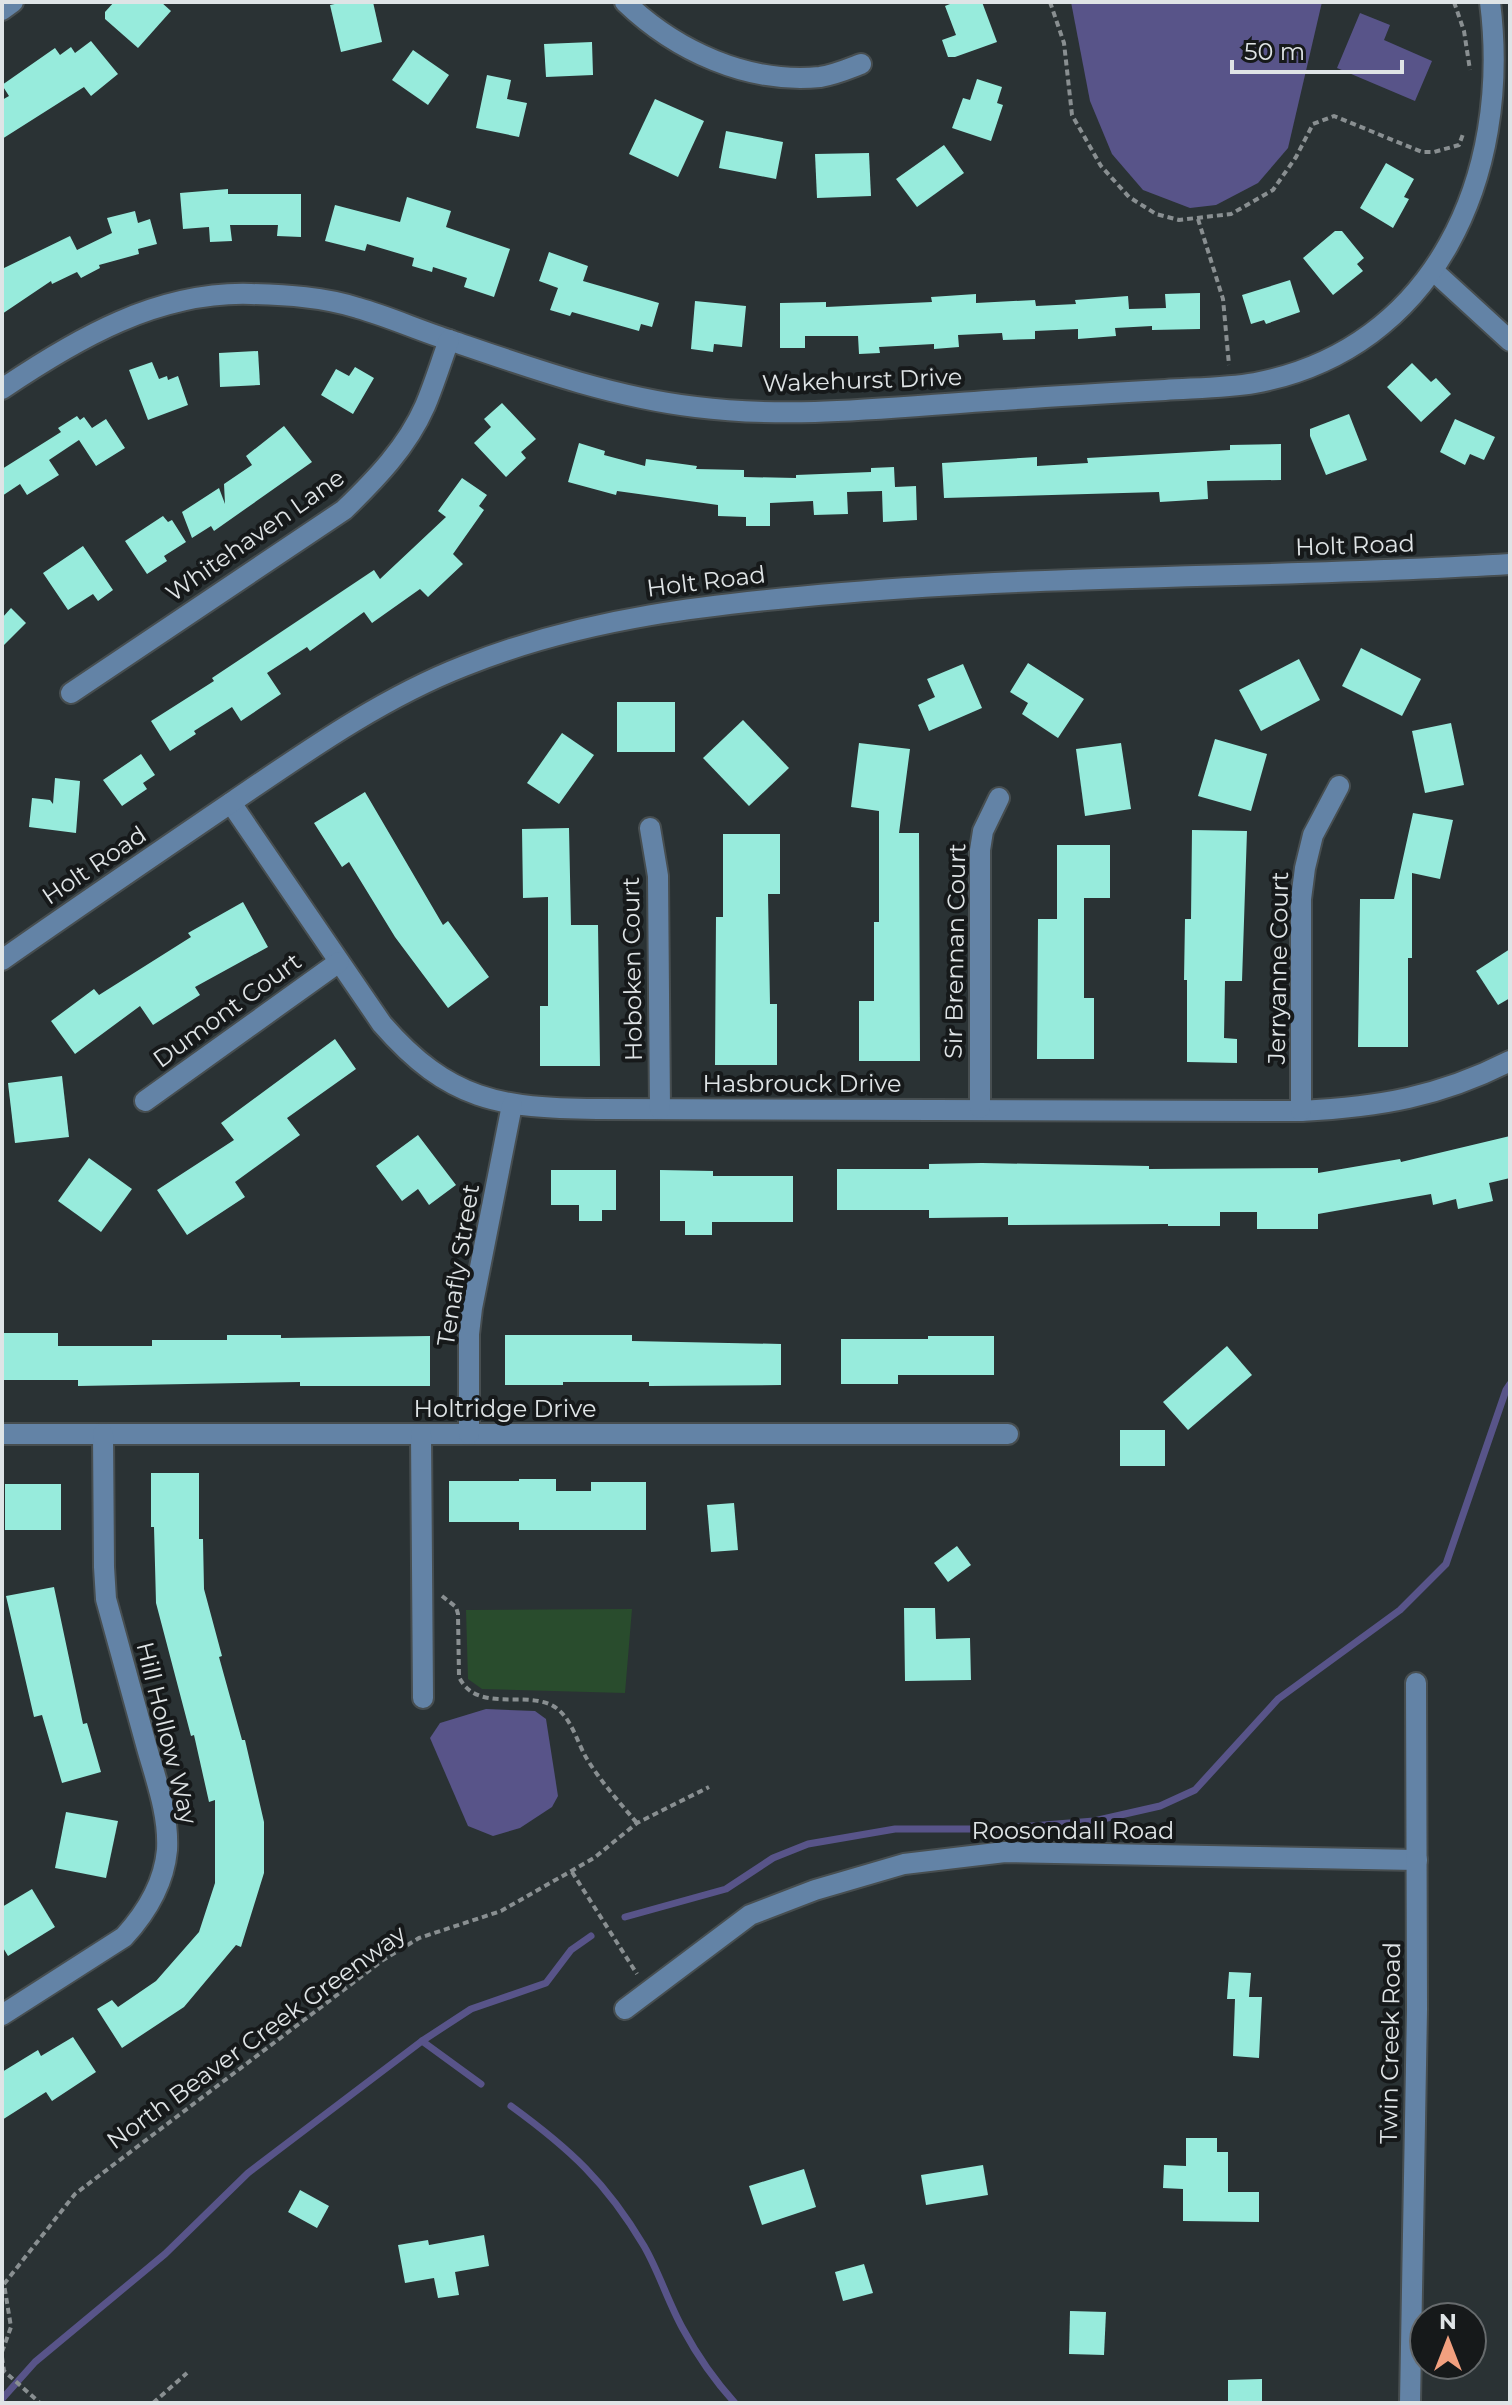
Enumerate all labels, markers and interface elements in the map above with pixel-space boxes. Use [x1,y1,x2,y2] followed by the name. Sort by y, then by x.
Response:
[1232,24,1402,74] scale bar
[1244,37,1305,66] text: 50 m
[761,362,963,398] street label: Wakehurst Drive
[160,463,350,607] street label: Whitehaven Lane
[1295,528,1415,562] street label: Holt Road
[645,559,767,603] street label: Holt Road
[36,820,152,910] street label: Holt Road
[939,843,971,1059] street label: Sir Brennan Court
[1262,871,1294,1066] street label: Jerryanne Court
[616,876,648,1061] street label: Hoboken Court
[147,946,307,1073] street label: Dumont Court
[703,1069,901,1098] street label: Hasbrouck Drive
[431,1182,485,1348] street label: Tenafly Street
[414,1394,596,1423] street label: Holtridge Drive
[130,1639,204,1827] street label: Hill Hollow Way
[972,1816,1174,1845] street label: Roosondall Road
[101,1919,411,2155] street label: North Beaver Creek Greenway
[1374,1942,1406,2144] street label: Twin Creek Road
[1408,2301,1488,2381] north arrow
[1439,2308,1457,2335] text: N

